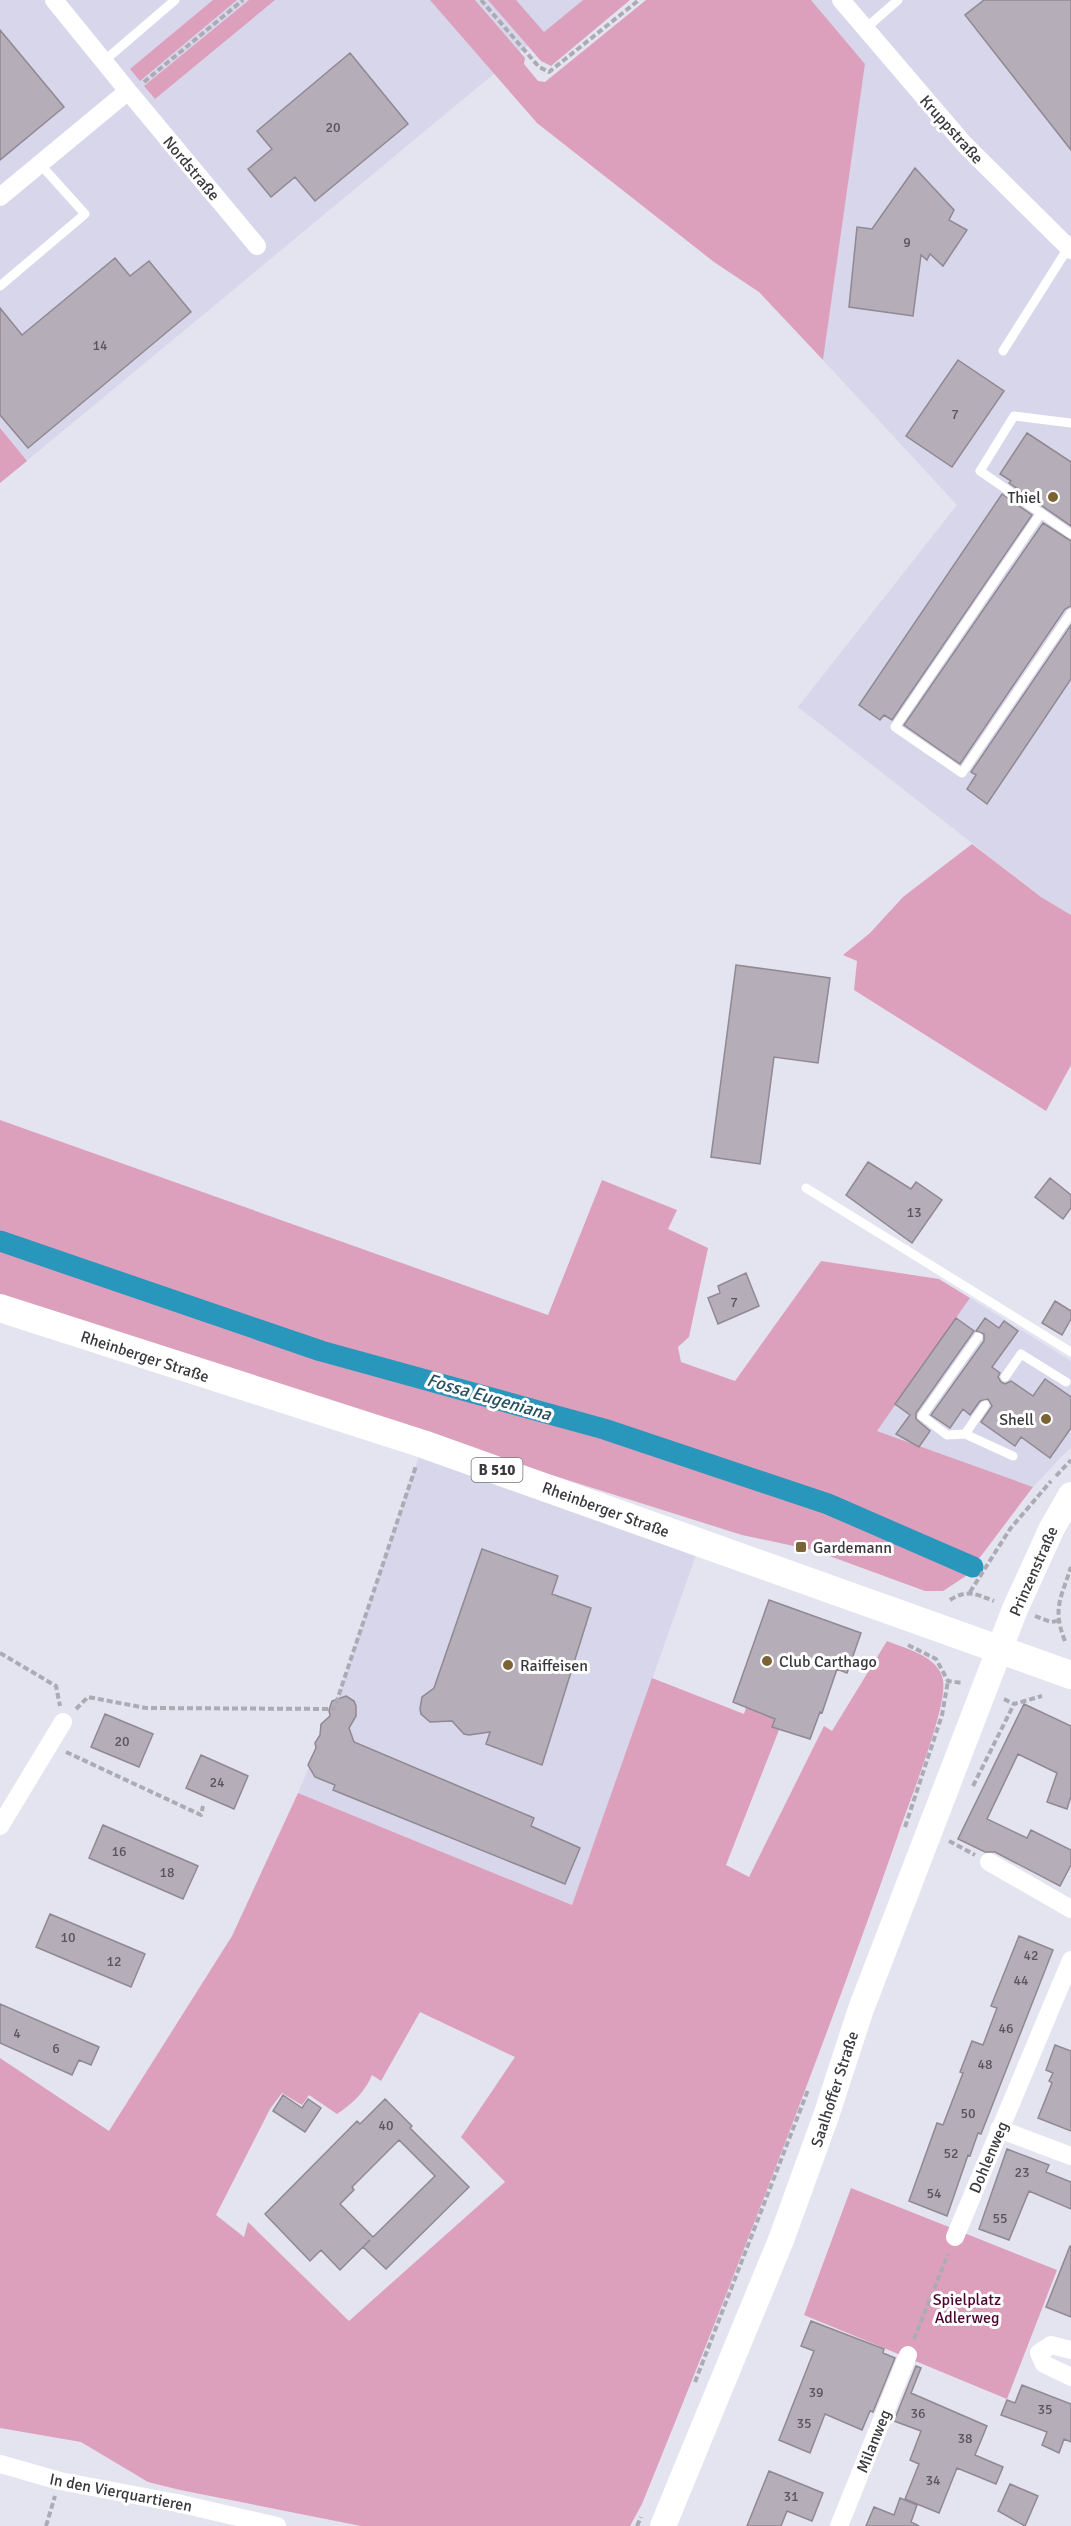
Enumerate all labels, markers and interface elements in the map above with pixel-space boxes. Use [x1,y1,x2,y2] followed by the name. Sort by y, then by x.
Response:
[915,91,987,168] street label: Kruppstraße
[325,119,341,136] house number: 20
[159,132,224,205] street label: Nordstraße
[903,234,911,251] house number: 9
[92,337,108,354] house number: 14
[951,406,959,423] house number: 7
[1007,488,1041,508] place label: Thiel
[1046,490,1060,504] marker: Thiel
[906,1204,922,1221] house number: 13
[730,1294,738,1311] house number: 7
[78,1327,211,1387] street label: Rheinberger Straße
[424,1369,554,1425] water label: Fossa Eugeniana
[999,1410,1034,1430] place label: Shell
[1039,1412,1053,1426] marker: Shell
[472,1458,522,1482] road number: B 510
[539,1478,672,1542] street label: Rheinberger Straße
[1005,1523,1063,1619] street label: Prinzenstraße
[813,1538,892,1558] place label: Gardemann
[794,1540,808,1554] marker: Gardemann
[779,1652,877,1672] place label: Club Carthago
[760,1654,774,1668] marker: Club Carthago
[520,1656,588,1676] place label: Raiffeisen
[501,1658,515,1672] marker: Raiffeisen
[114,1733,130,1750] house number: 20
[209,1774,225,1791] house number: 24
[111,1843,127,1860] house number: 16
[159,1864,175,1881] house number: 18
[60,1929,76,1946] house number: 10
[1023,1947,1039,1964] house number: 42
[106,1953,122,1970] house number: 12
[1013,1972,1029,1989] house number: 44
[998,2020,1014,2037] house number: 46
[13,2025,21,2042] house number: 4
[807,2029,863,2150] street label: Saalhoffer Straße
[52,2040,60,2057] house number: 6
[977,2056,993,2073] house number: 48
[960,2105,976,2122] house number: 50
[378,2117,394,2134] house number: 40
[965,2118,1013,2196] street label: Dohlenweg
[943,2145,959,2162] house number: 52
[1014,2164,1030,2181] house number: 23
[926,2185,942,2202] house number: 54
[992,2210,1008,2227] house number: 55
[933,2290,1001,2328] park label: Spielplatz Adlerweg
[808,2384,824,2401] house number: 39
[1037,2401,1053,2418] house number: 35
[910,2405,926,2422] house number: 36
[852,2407,896,2476] street label: Milanweg
[796,2415,812,2432] house number: 35
[957,2430,973,2447] house number: 38
[48,2469,194,2517] street label: In den Vierquartieren
[925,2472,941,2489] house number: 34
[783,2488,799,2505] house number: 31

